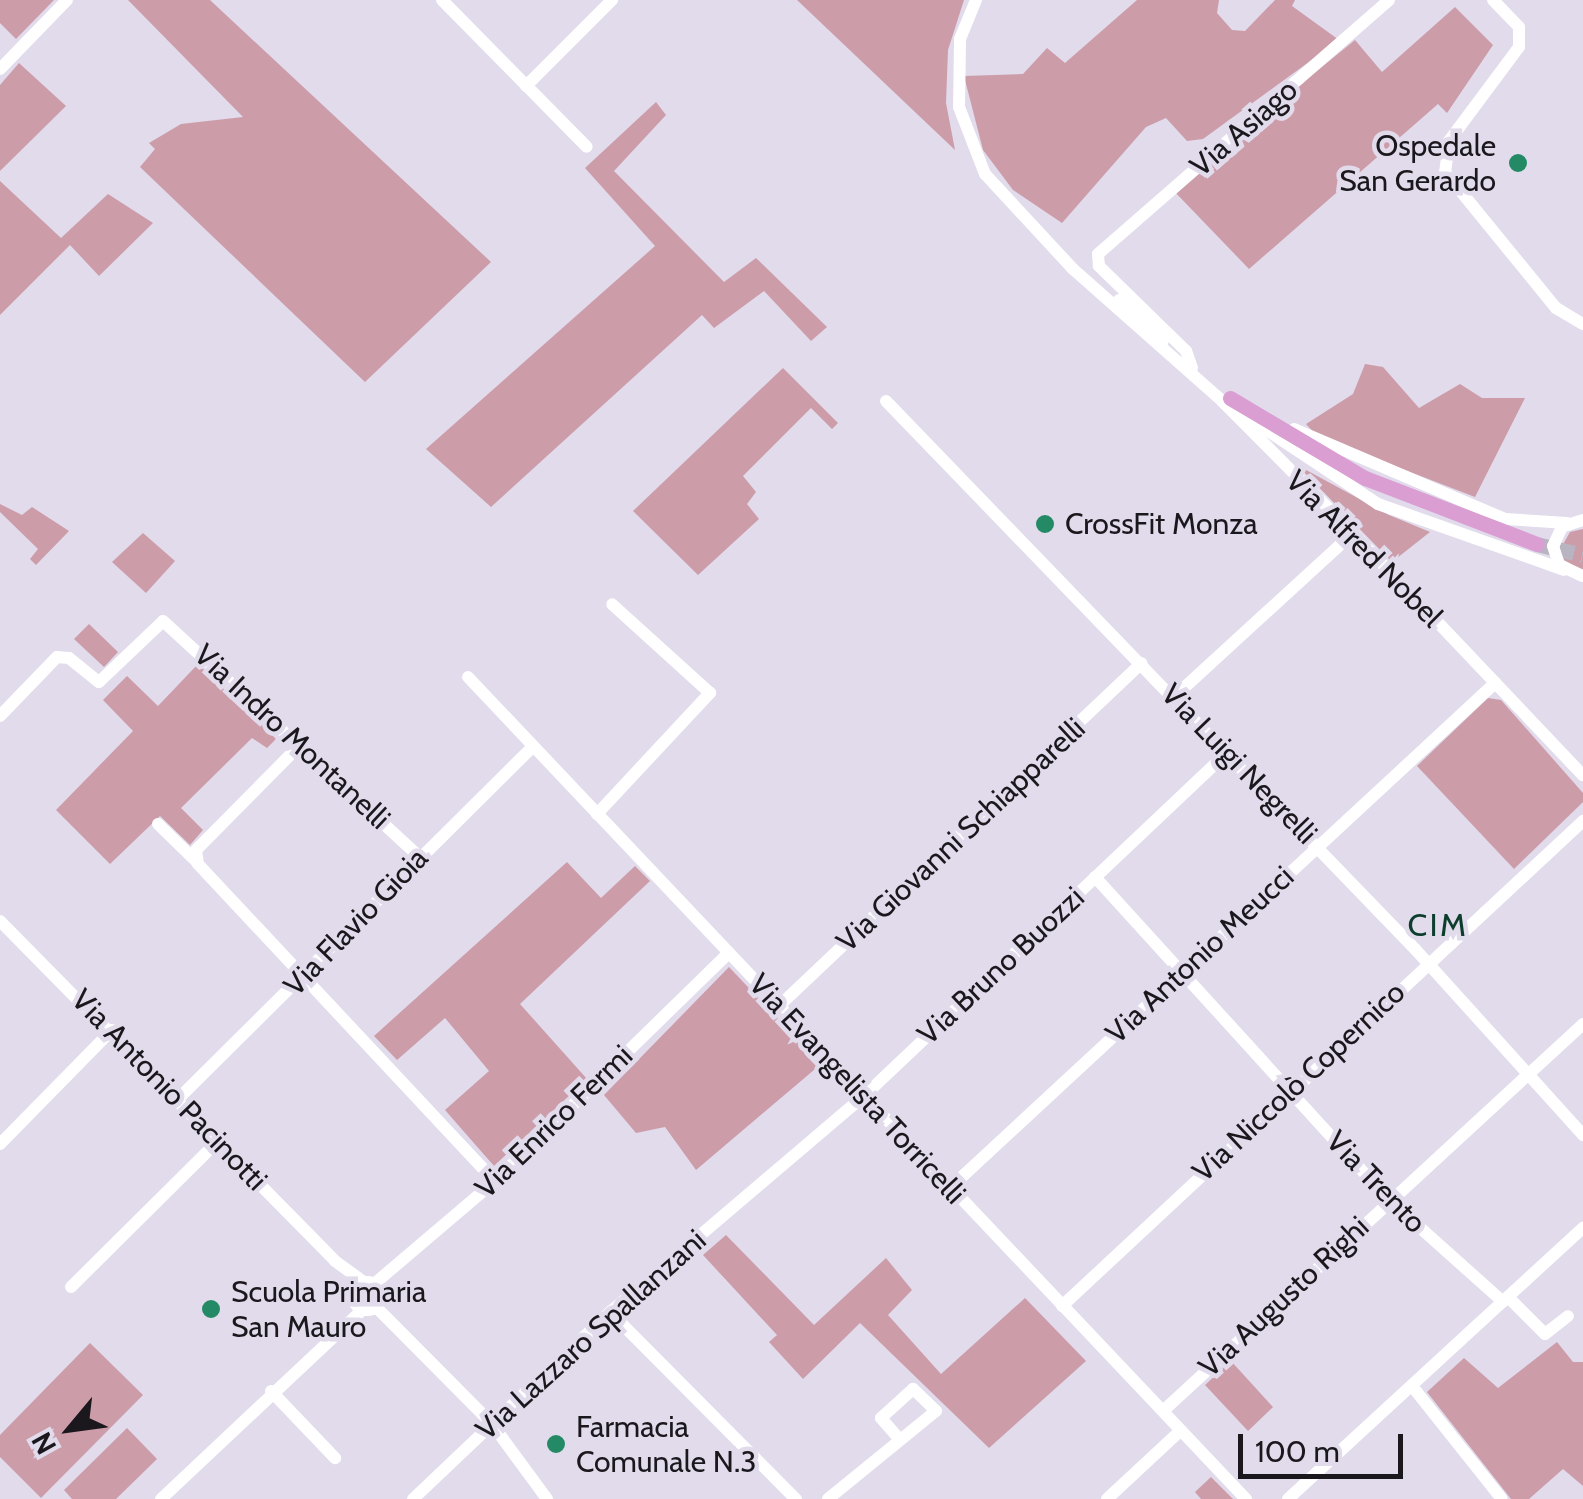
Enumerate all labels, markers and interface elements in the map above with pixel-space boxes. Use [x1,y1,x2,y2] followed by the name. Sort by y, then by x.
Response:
[1183,72,1305,184] street label: Via Asiago
[1339,128,1496,198] place label: Ospedale San Gerardo
[1505,150,1531,176] marker: Ospedale San Gerardo
[1278,463,1450,635] street label: Via Alfred Nobel
[1065,506,1258,542] place label: CrossFit Monza
[1034,513,1056,535] marker: CrossFit Monza
[187,637,397,837] street label: Via Indro Montanelli
[1154,676,1324,852] street label: Via Luigi Negrelli
[829,711,1093,959] street label: Via Giovanni Schiapparelli
[276,841,436,1003] street label: Via Flavio Gioia
[1099,859,1301,1051] street label: Via Antonio Meucci
[910,880,1092,1052] street label: Via Bruno Buozzi
[1407,906,1469,944] district label: CIM
[741,967,973,1211] street label: Via Evangelista Torricelli
[1185,974,1413,1190] street label: Via Niccolò Copernico
[64,982,274,1198] street label: Via Antonio Pacinotti
[468,1038,640,1206] street label: Via Enrico Fermi
[1319,1123,1433,1241] street label: Via Trento
[1192,1209,1376,1385] street label: Via Augusto Righi
[469,1222,713,1448] street label: Via Lazzaro Spallanzani
[231,1274,426,1344] place label: Scuola Primaria San Mauro
[200,1298,222,1320] marker: Scuola Primaria San Mauro
[20,1379,120,1479] north arrow
[576,1409,756,1480] place label: Farmacia Comunale N.3
[1243,1414,1408,1476] scale bar
[24,1427,63,1460] text: N
[545,1433,567,1455] marker: Farmacia Comunale N.3
[1255,1433,1340,1470] text: 100 m

